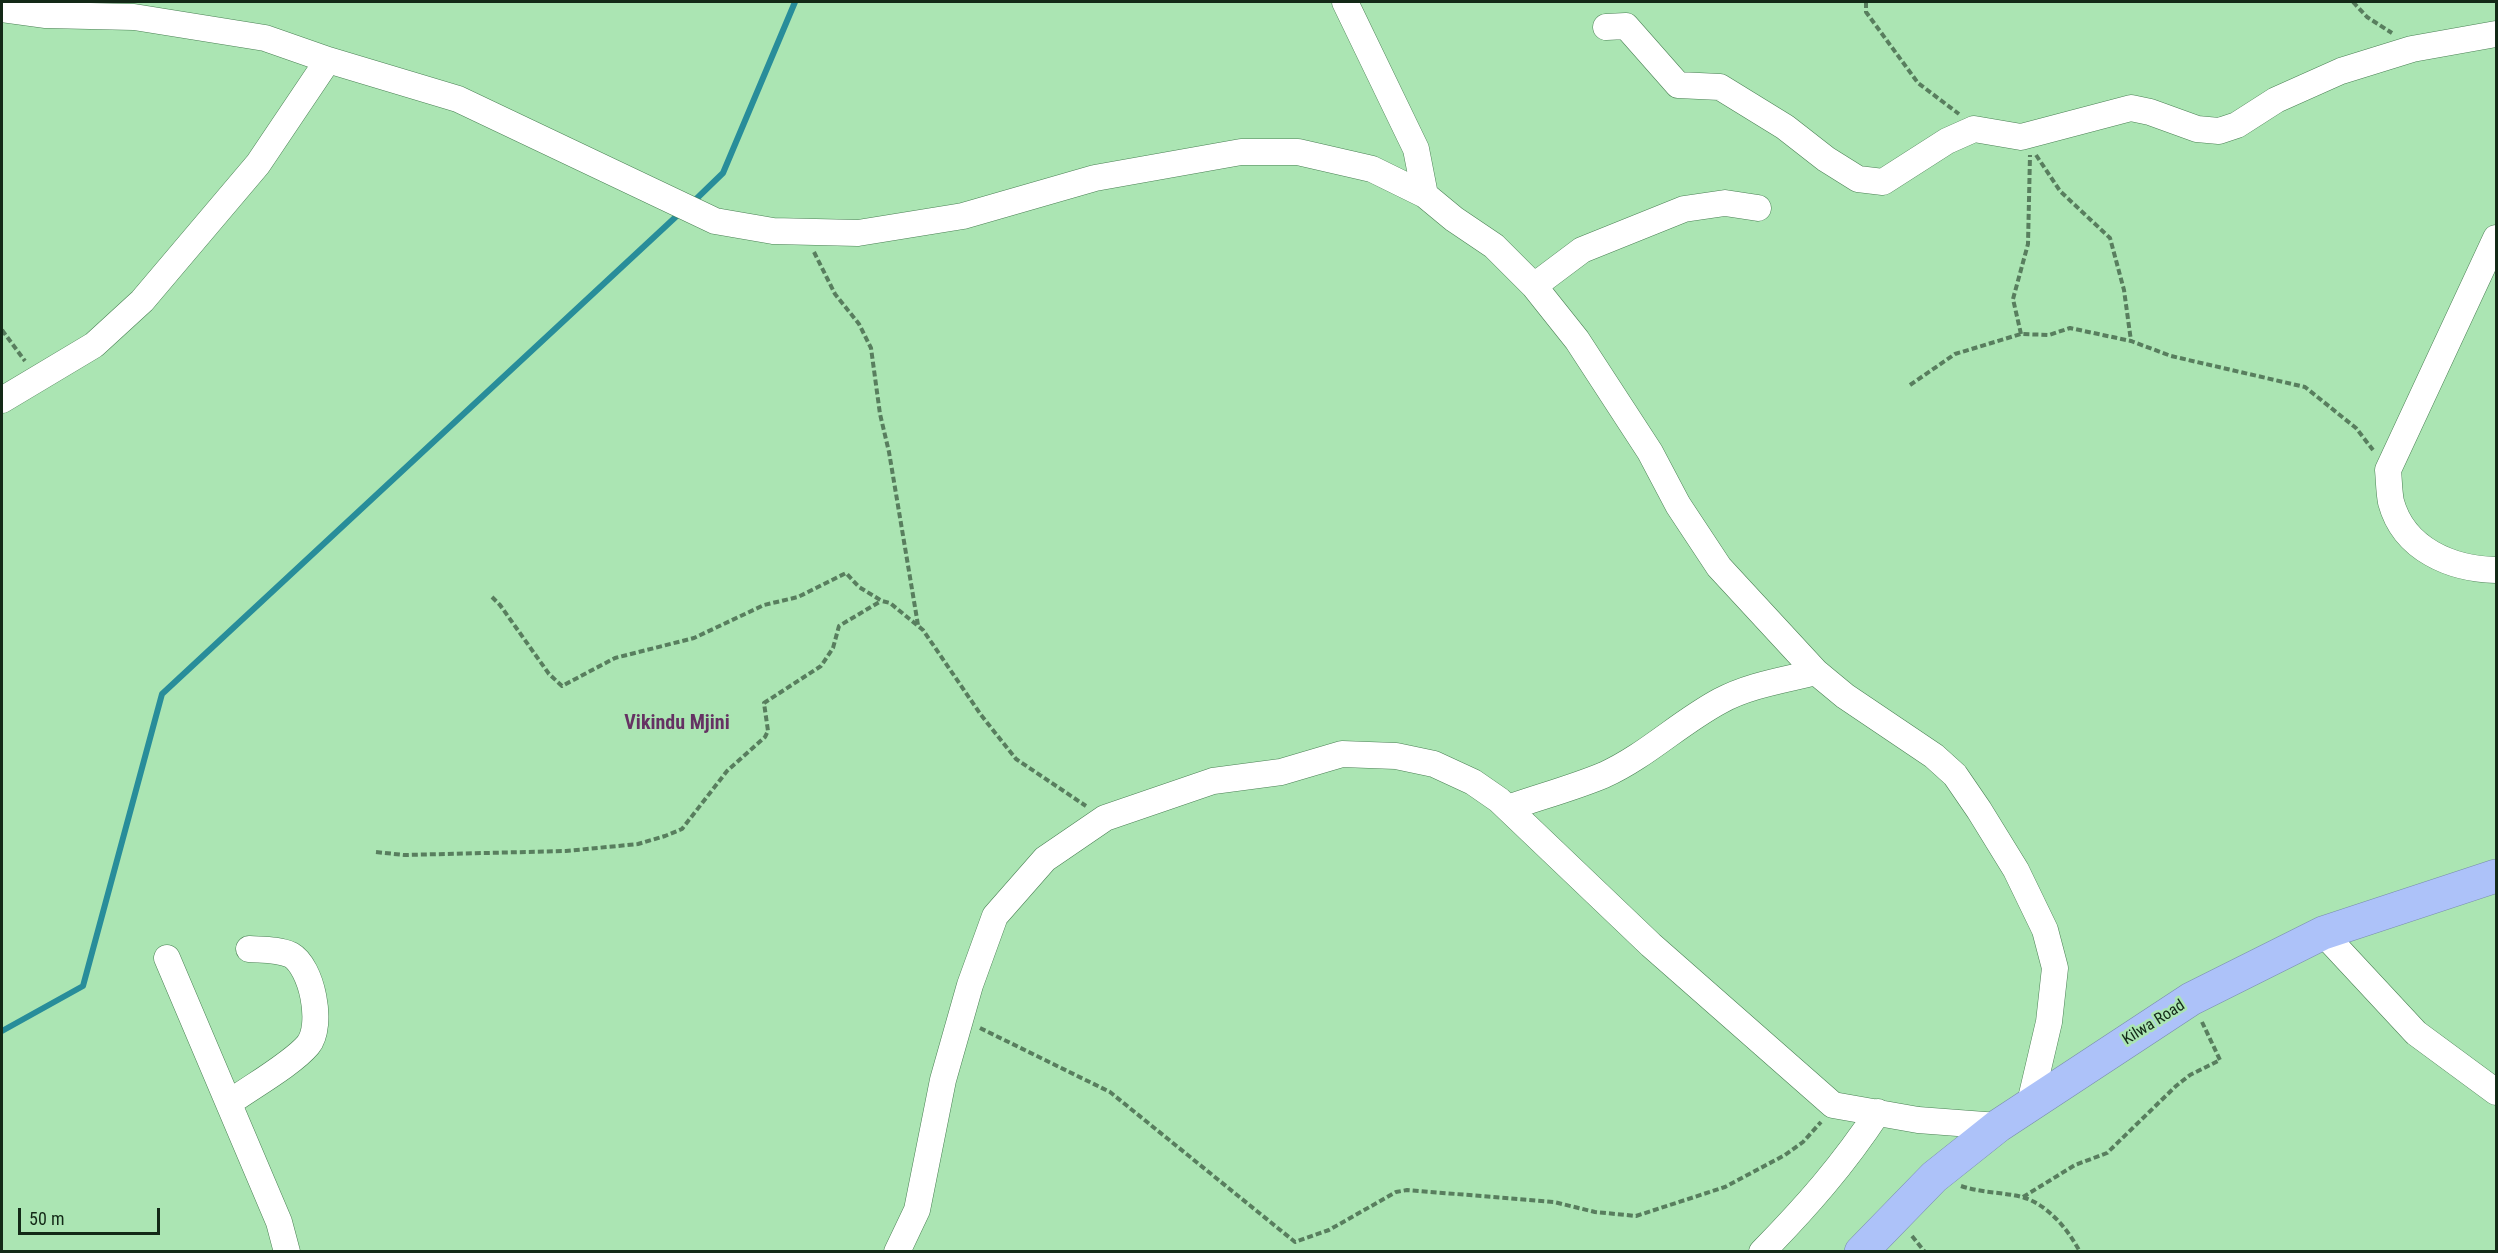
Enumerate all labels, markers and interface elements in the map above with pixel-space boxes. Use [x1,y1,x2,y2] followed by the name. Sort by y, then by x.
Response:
[624,712,730,736] district label: Vikindu Mjini
[2119,996,2189,1050] street label: Kilwa Road
[21,1196,164,1234] scale bar
[29,1208,64,1229] text: 50 m

